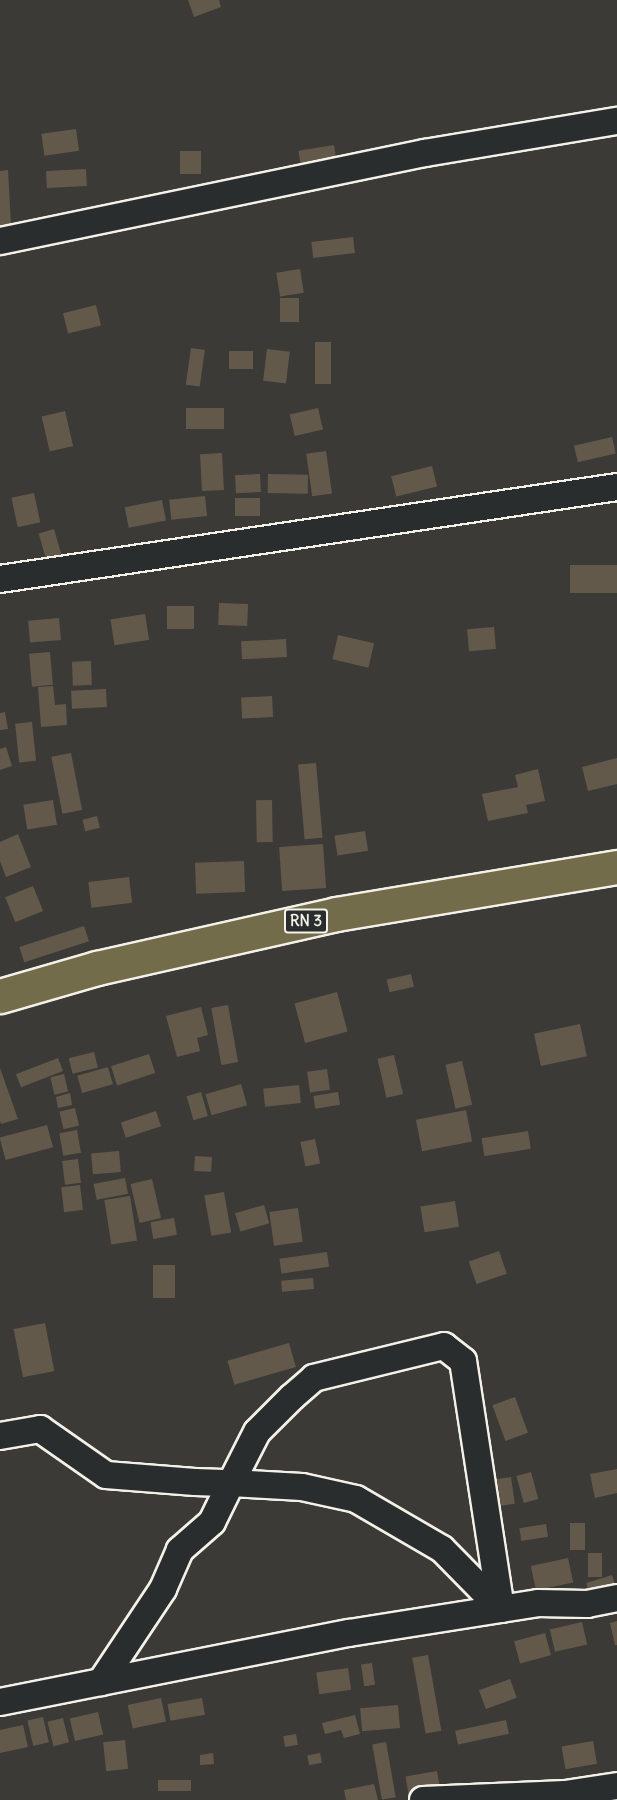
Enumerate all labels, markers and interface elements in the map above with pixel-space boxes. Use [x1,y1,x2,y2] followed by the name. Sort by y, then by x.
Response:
[284,909,328,933] road number: RN 3

